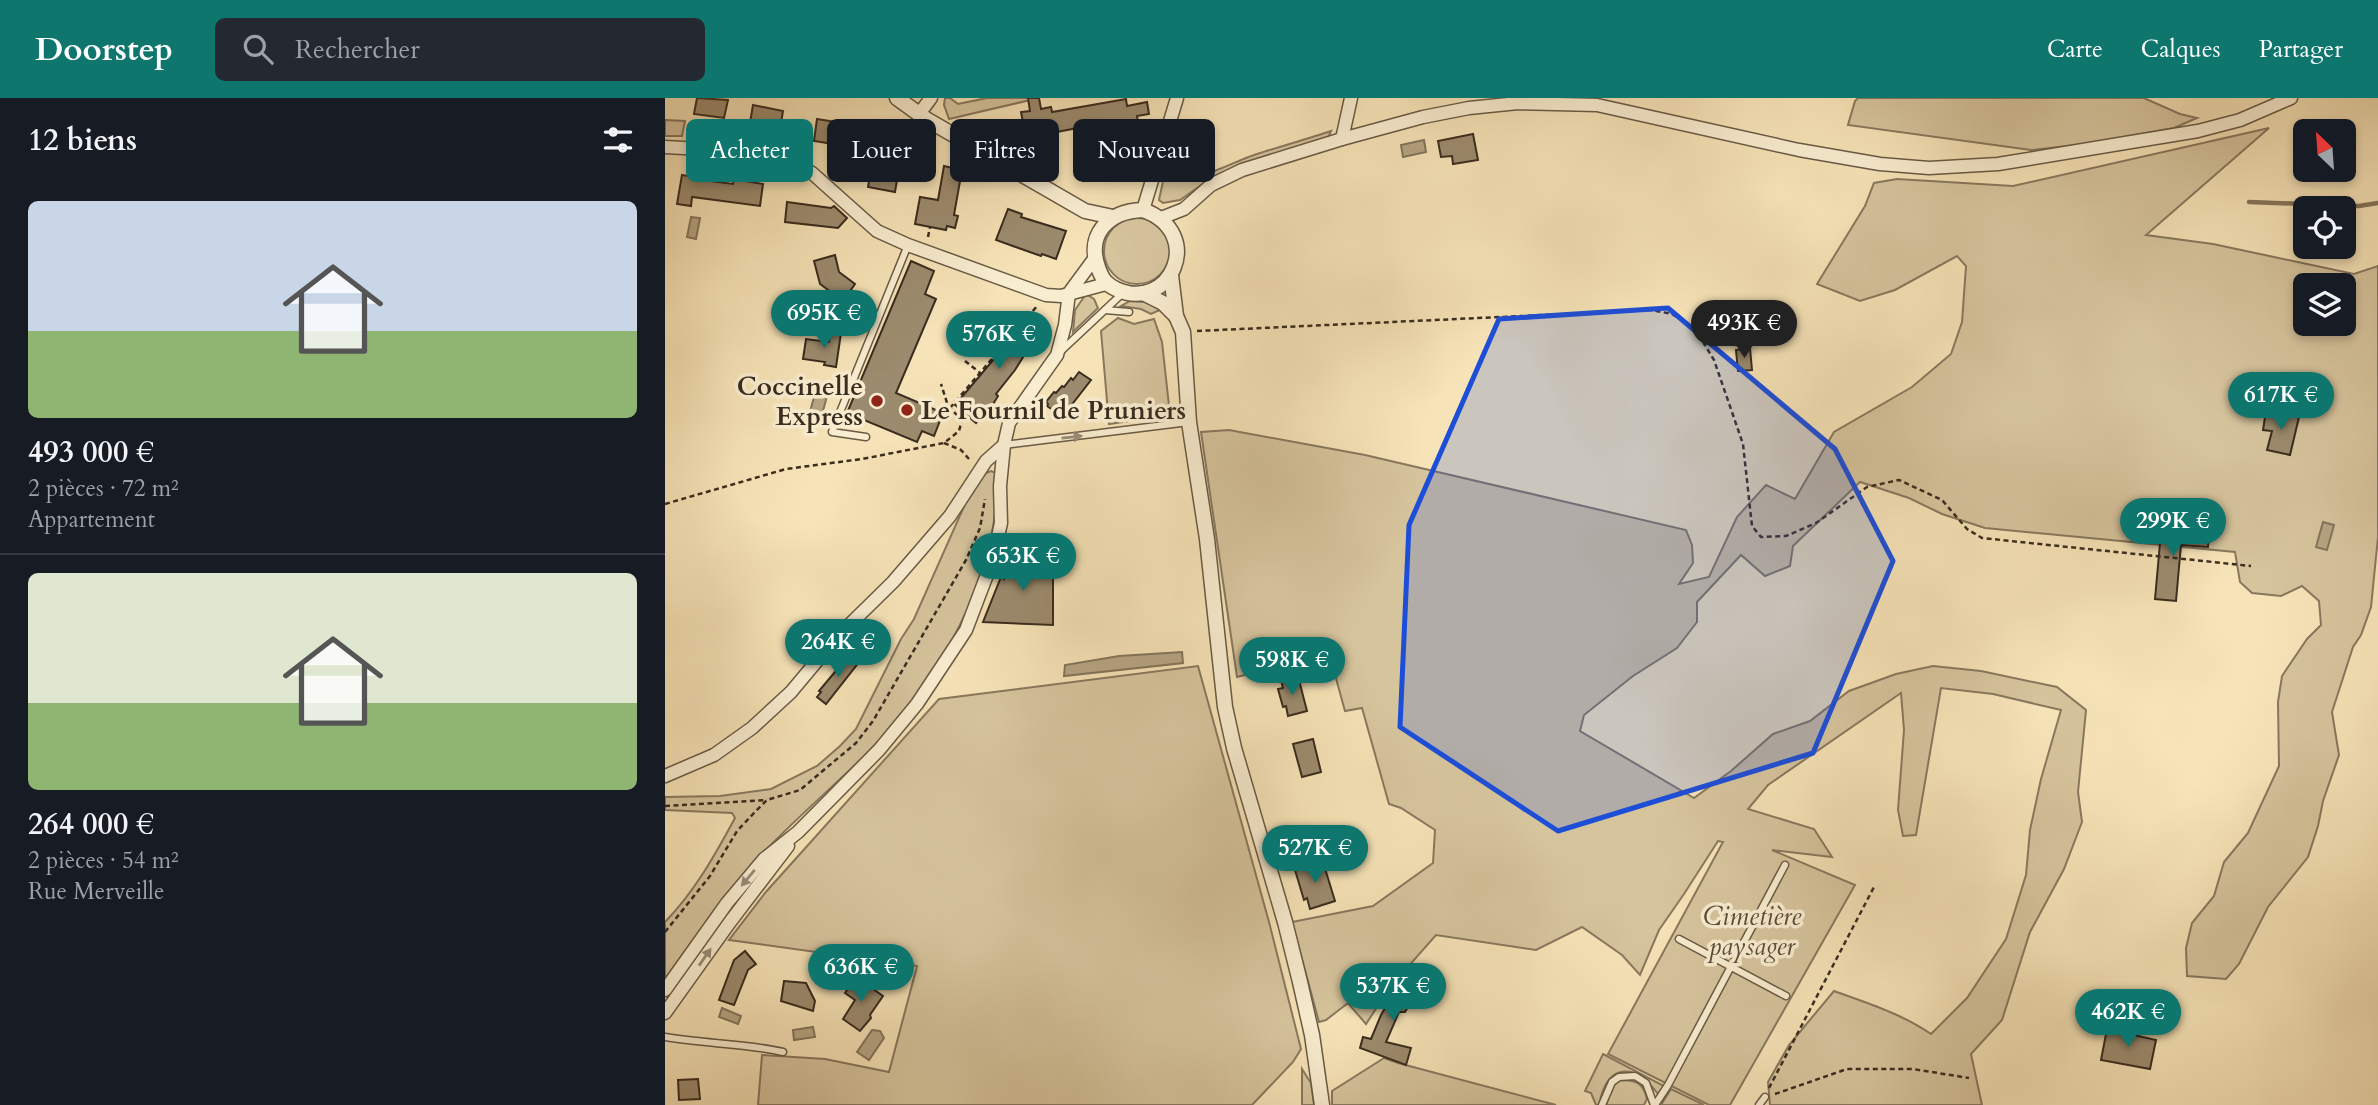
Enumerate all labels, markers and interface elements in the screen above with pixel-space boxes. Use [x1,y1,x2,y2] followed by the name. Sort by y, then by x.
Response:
[215,18,705,81] search box
[35,27,173,72] text: Doorstep
[239,30,277,68] icon: search
[295,32,420,67] text: Rechercher
[2047,33,2103,66] text: Carte
[2141,33,2221,66] text: Calques
[2259,33,2343,66] text: Partager
[686,119,813,182] chip: Acheter
[827,119,936,182] chip: Louer
[950,119,1059,182] chip: Filtres
[1073,119,1215,182] chip: Nouveau
[2293,119,2355,182] north arrow
[2293,119,2356,336] map controls
[28,120,137,161] text: 12 biens
[599,121,637,159] icon: filters
[2293,196,2356,259] button: locate
[270,246,396,372] icon: home
[2293,273,2356,336] button: layers
[767,290,881,350] pin: 695K €
[787,297,861,328] text: 695K €
[1687,300,1801,360] pin: 493K €
[1707,307,1781,338] text: 493K €
[942,312,1056,371] pin: 576K €
[962,318,1036,349] text: 576K €
[737,369,863,434] place label: Coccinelle Express
[2224,372,2338,432] pin: 617K €
[2244,379,2318,410] text: 617K €
[869,393,885,409] marker: Coccinelle Express
[921,393,1186,428] place label: Le Fournil de Pruniers
[899,402,915,418] marker: Le Fournil de Pruniers
[1061,431,1083,442] one-way arrow
[28,432,154,473] text: 493 000 €
[28,473,179,504] text: 2 pièces · 72 m²
[2116,498,2230,558] pin: 299K €
[28,504,155,535] text: Appartement
[2136,505,2210,536] text: 299K €
[966,533,1080,593] pin: 653K €
[986,540,1060,571] text: 653K €
[270,618,396,744] icon: home
[781,620,895,679] pin: 264K €
[801,626,875,657] text: 264K €
[1235,638,1349,697] pin: 598K €
[1255,644,1329,675] text: 598K €
[28,804,154,845] text: 264 000 €
[1258,826,1372,885] pin: 527K €
[1278,832,1352,863] text: 527K €
[28,845,179,876] text: 2 pièces · 54 m²
[740,869,756,887] one-way arrow
[28,876,164,907] text: Rue Merveille
[1703,899,1802,964] park label: Cimetière paysager
[804,944,918,1004] pin: 636K €
[697,948,711,966] one-way arrow
[824,951,898,982] text: 636K €
[1336,964,1450,1023] pin: 537K €
[1356,970,1430,1001] text: 537K €
[2071,990,2185,1049] pin: 462K €
[2091,996,2165,1027] text: 462K €

